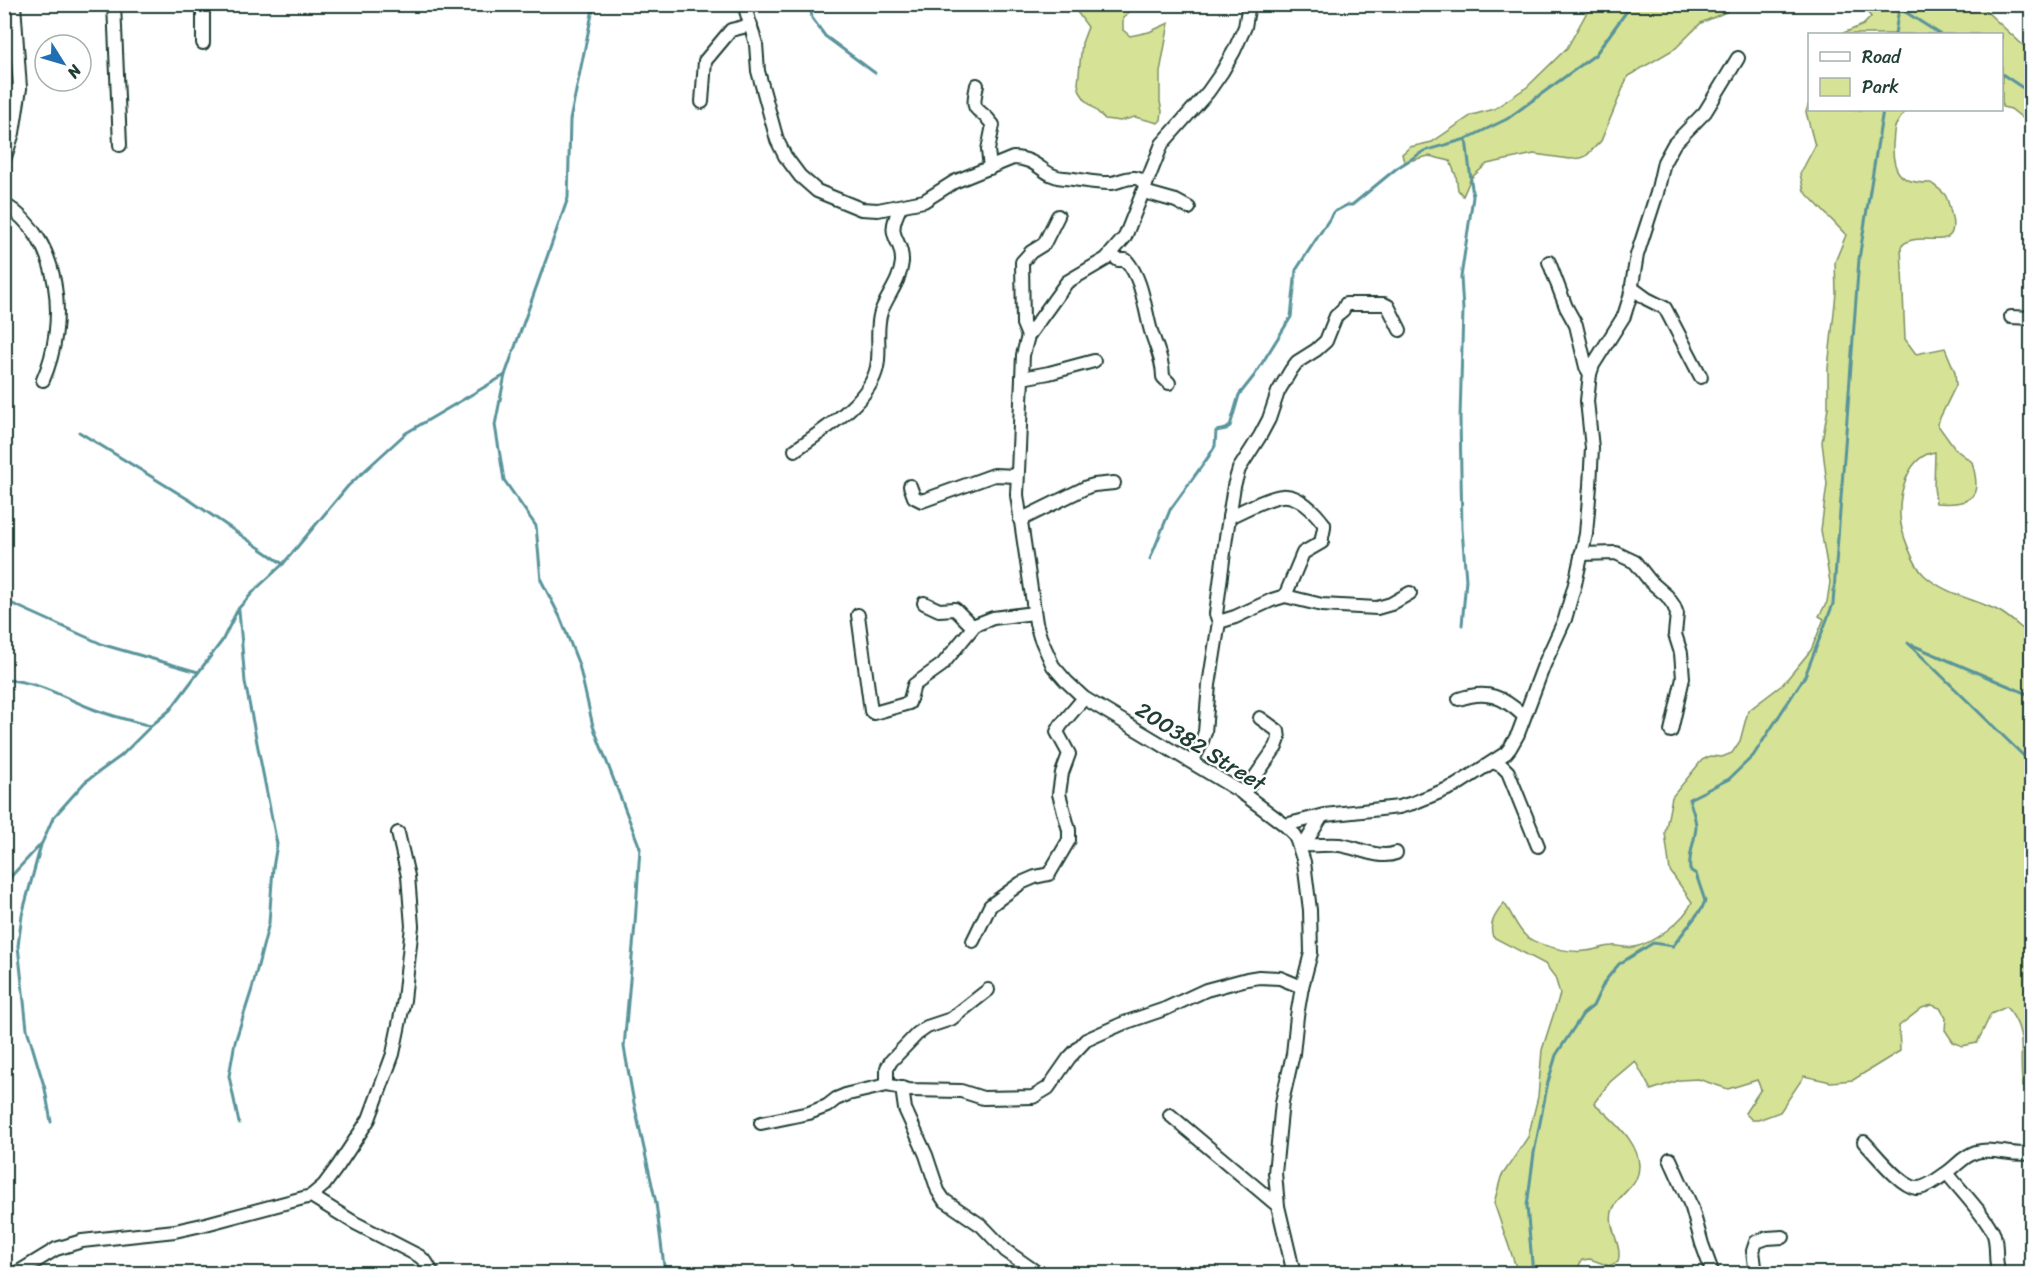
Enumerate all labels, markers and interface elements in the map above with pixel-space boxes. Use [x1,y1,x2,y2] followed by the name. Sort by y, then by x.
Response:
[33,33,93,93] north arrow
[1808,33,2003,111] legend
[1862,41,1902,73] text: Road
[59,58,90,86] text: N
[1862,71,1899,103] text: Park
[1128,691,1275,803] street label: 200382 Street

